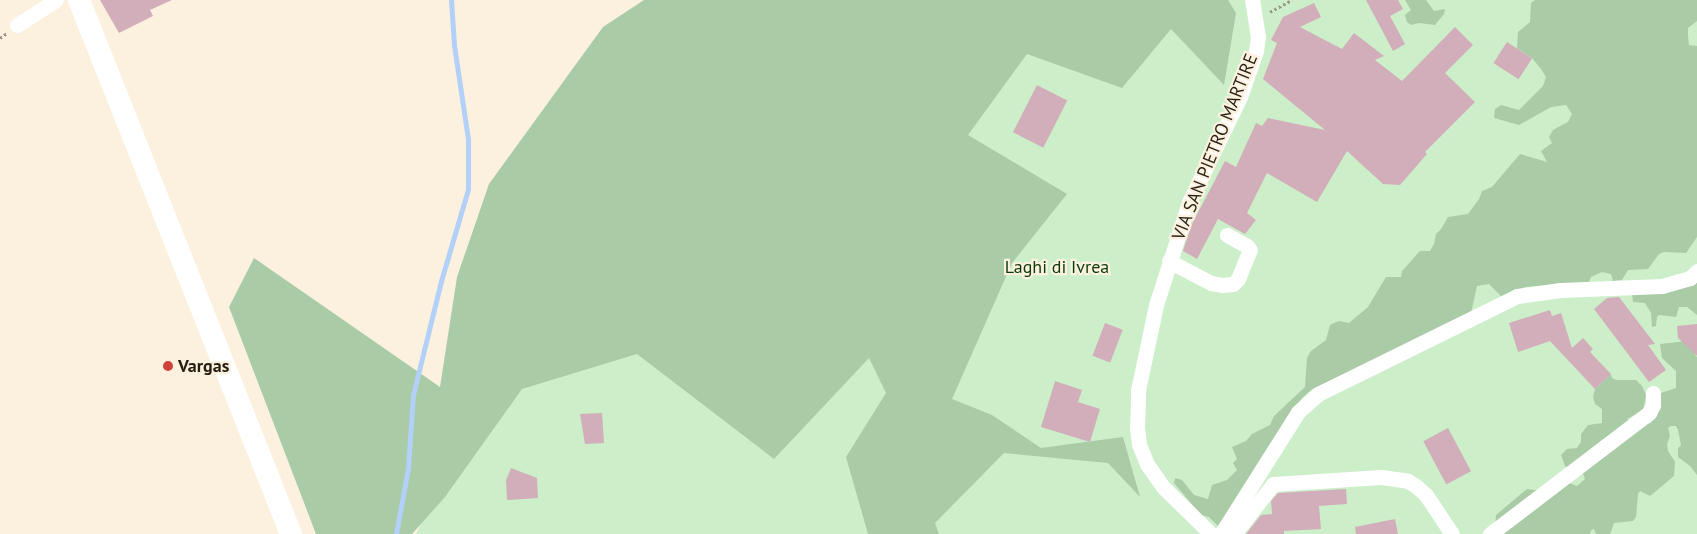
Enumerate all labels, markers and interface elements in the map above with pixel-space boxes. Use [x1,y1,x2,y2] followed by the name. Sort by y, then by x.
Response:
[1168,50,1262,244] street label: VIA SAN PIETRO MARTIRE
[1005,256,1109,278] park label: Laghi di Ivrea
[178,355,229,377] place label: Vargas
[162,360,174,372] marker: Vargas

